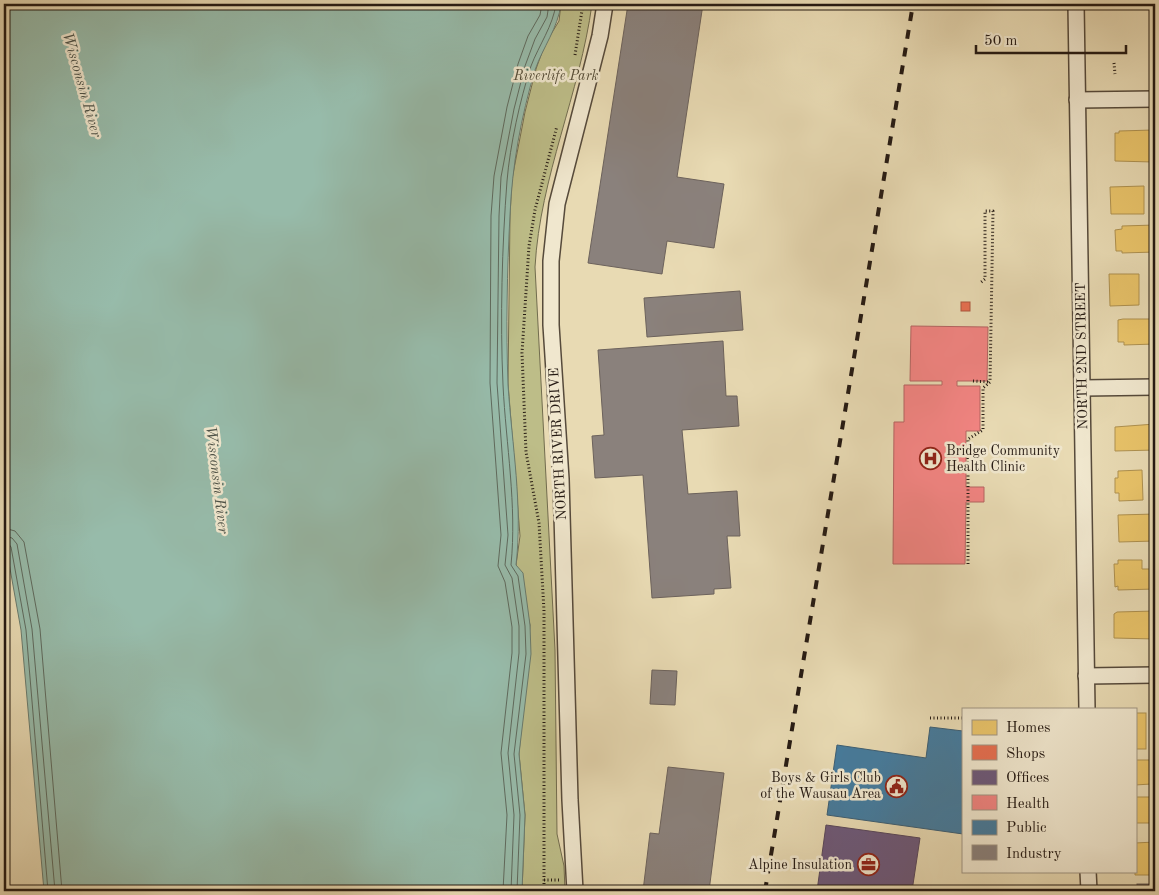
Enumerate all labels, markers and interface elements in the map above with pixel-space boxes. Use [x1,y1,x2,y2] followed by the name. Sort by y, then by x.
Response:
[976,22,1126,54] scale bar
[59,31,103,140] water label: Wisconsin River
[984,34,1018,49] text: 50 m
[513,69,599,84] park label: Riverlife Park
[1074,282,1090,430] street label: NORTH 2ND STREET
[547,368,569,520] street label: NORTH RIVER DRIVE
[202,425,230,535] water label: Wisconsin River
[946,444,1061,474] place label: Bridge Community Health Clinic
[918,447,942,471] hospital icon: Bridge Community Health Clinic
[962,708,1136,872] legend
[1006,721,1051,736] text: Homes
[1006,747,1045,762] text: Shops
[760,771,881,801] place label: Boys & Girls Club of the Wausau Area
[1006,771,1049,786] text: Offices
[885,774,909,798] public building icon: Boys & Girls Club of the Wausau Area
[1006,797,1050,812] text: Health
[1006,821,1047,836] text: Public
[1006,847,1062,862] text: Industry
[856,853,880,877] office icon: Alpine Insulation
[748,858,852,872] place label: Alpine Insulation

